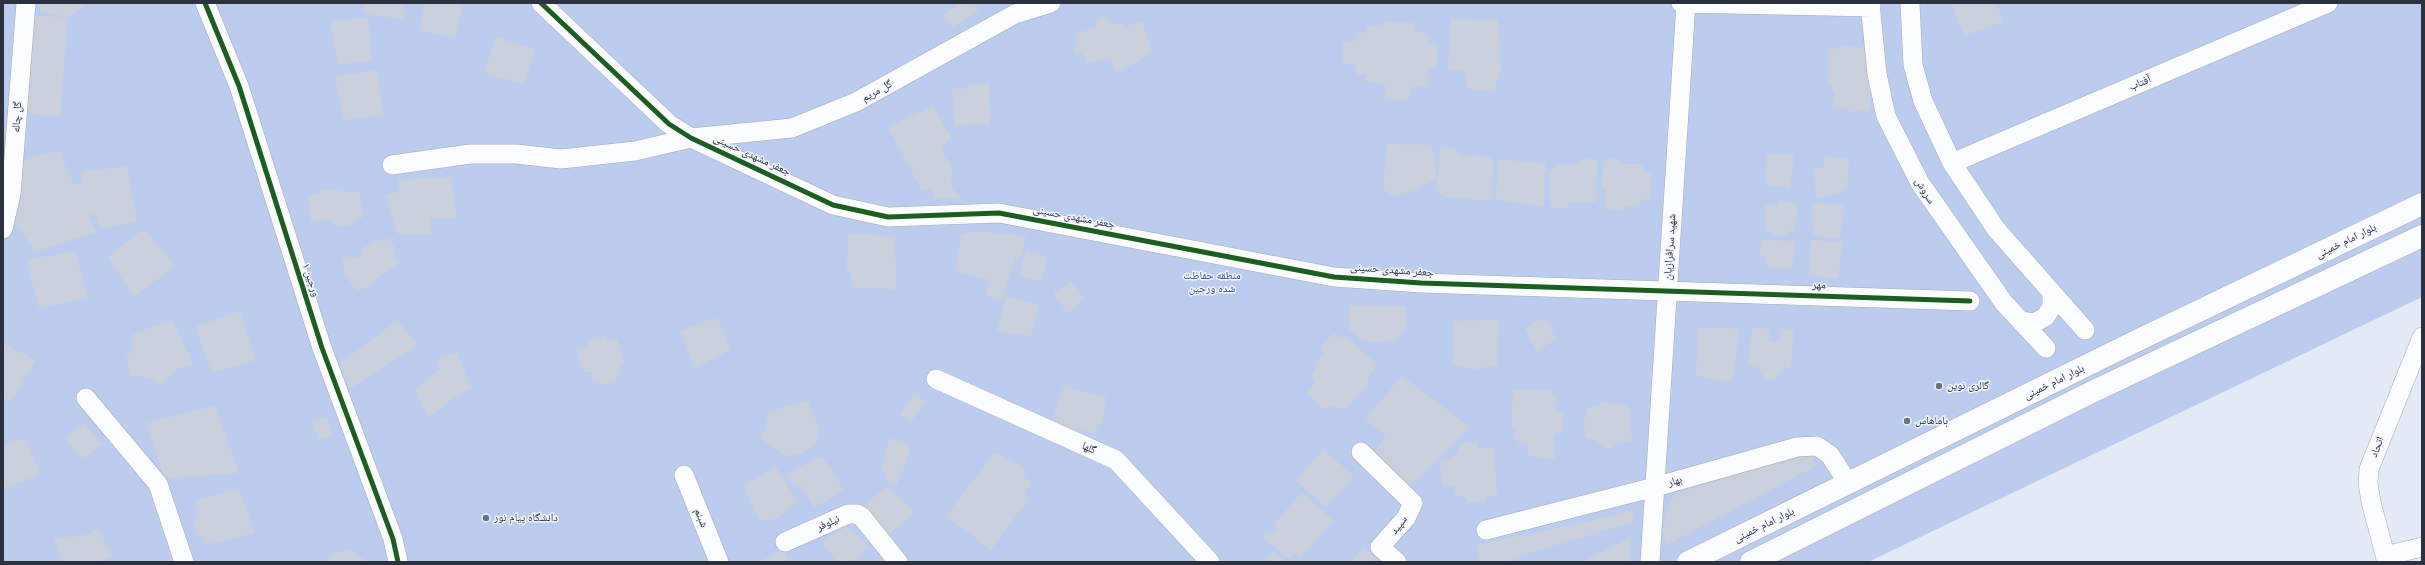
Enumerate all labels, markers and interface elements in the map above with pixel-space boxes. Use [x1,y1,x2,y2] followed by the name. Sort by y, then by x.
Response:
[2127,73,2153,93] street label: آفتاب
[859,77,895,105] street label: گل مریم
[9,101,25,133] street label: گل چاله
[711,131,793,179] street label: جعفر مشهدی حسینی
[1912,176,1938,206] street label: سروش
[1032,203,1116,231] street label: جعفر مشهدی حسینی
[1661,213,1679,281] street label: شهید سرافرازیان
[2314,221,2378,261] street label: بلوار امام خمینی
[1350,261,1434,279] street label: جعفر مشهدی حسینی
[299,262,323,298] street label: ورجین ۱
[1183,269,1241,295] park label: منطقه حفاظت شده ورجین
[1812,278,1826,292] street label: مهر
[2022,362,2086,402] street label: بلوار امام خمینی
[1947,379,1989,393] place label: گالری نوین
[1934,381,1944,391] marker: گالری نوین
[1915,414,1948,428] place label: باماهاس
[1902,416,1912,426] marker: باماهاس
[2367,435,2387,459] street label: اتحاد
[1080,439,1098,457] street label: گلها
[1666,473,1684,489] street label: بهار
[1732,505,1796,545] street label: بلوار امام خمینی
[691,507,711,529] street label: شبنم
[494,511,558,525] place label: دانشگاه پیام نور
[814,512,842,534] street label: نیلوفر
[481,513,491,523] marker: دانشگاه پیام نور
[1388,513,1410,537] street label: سپید

